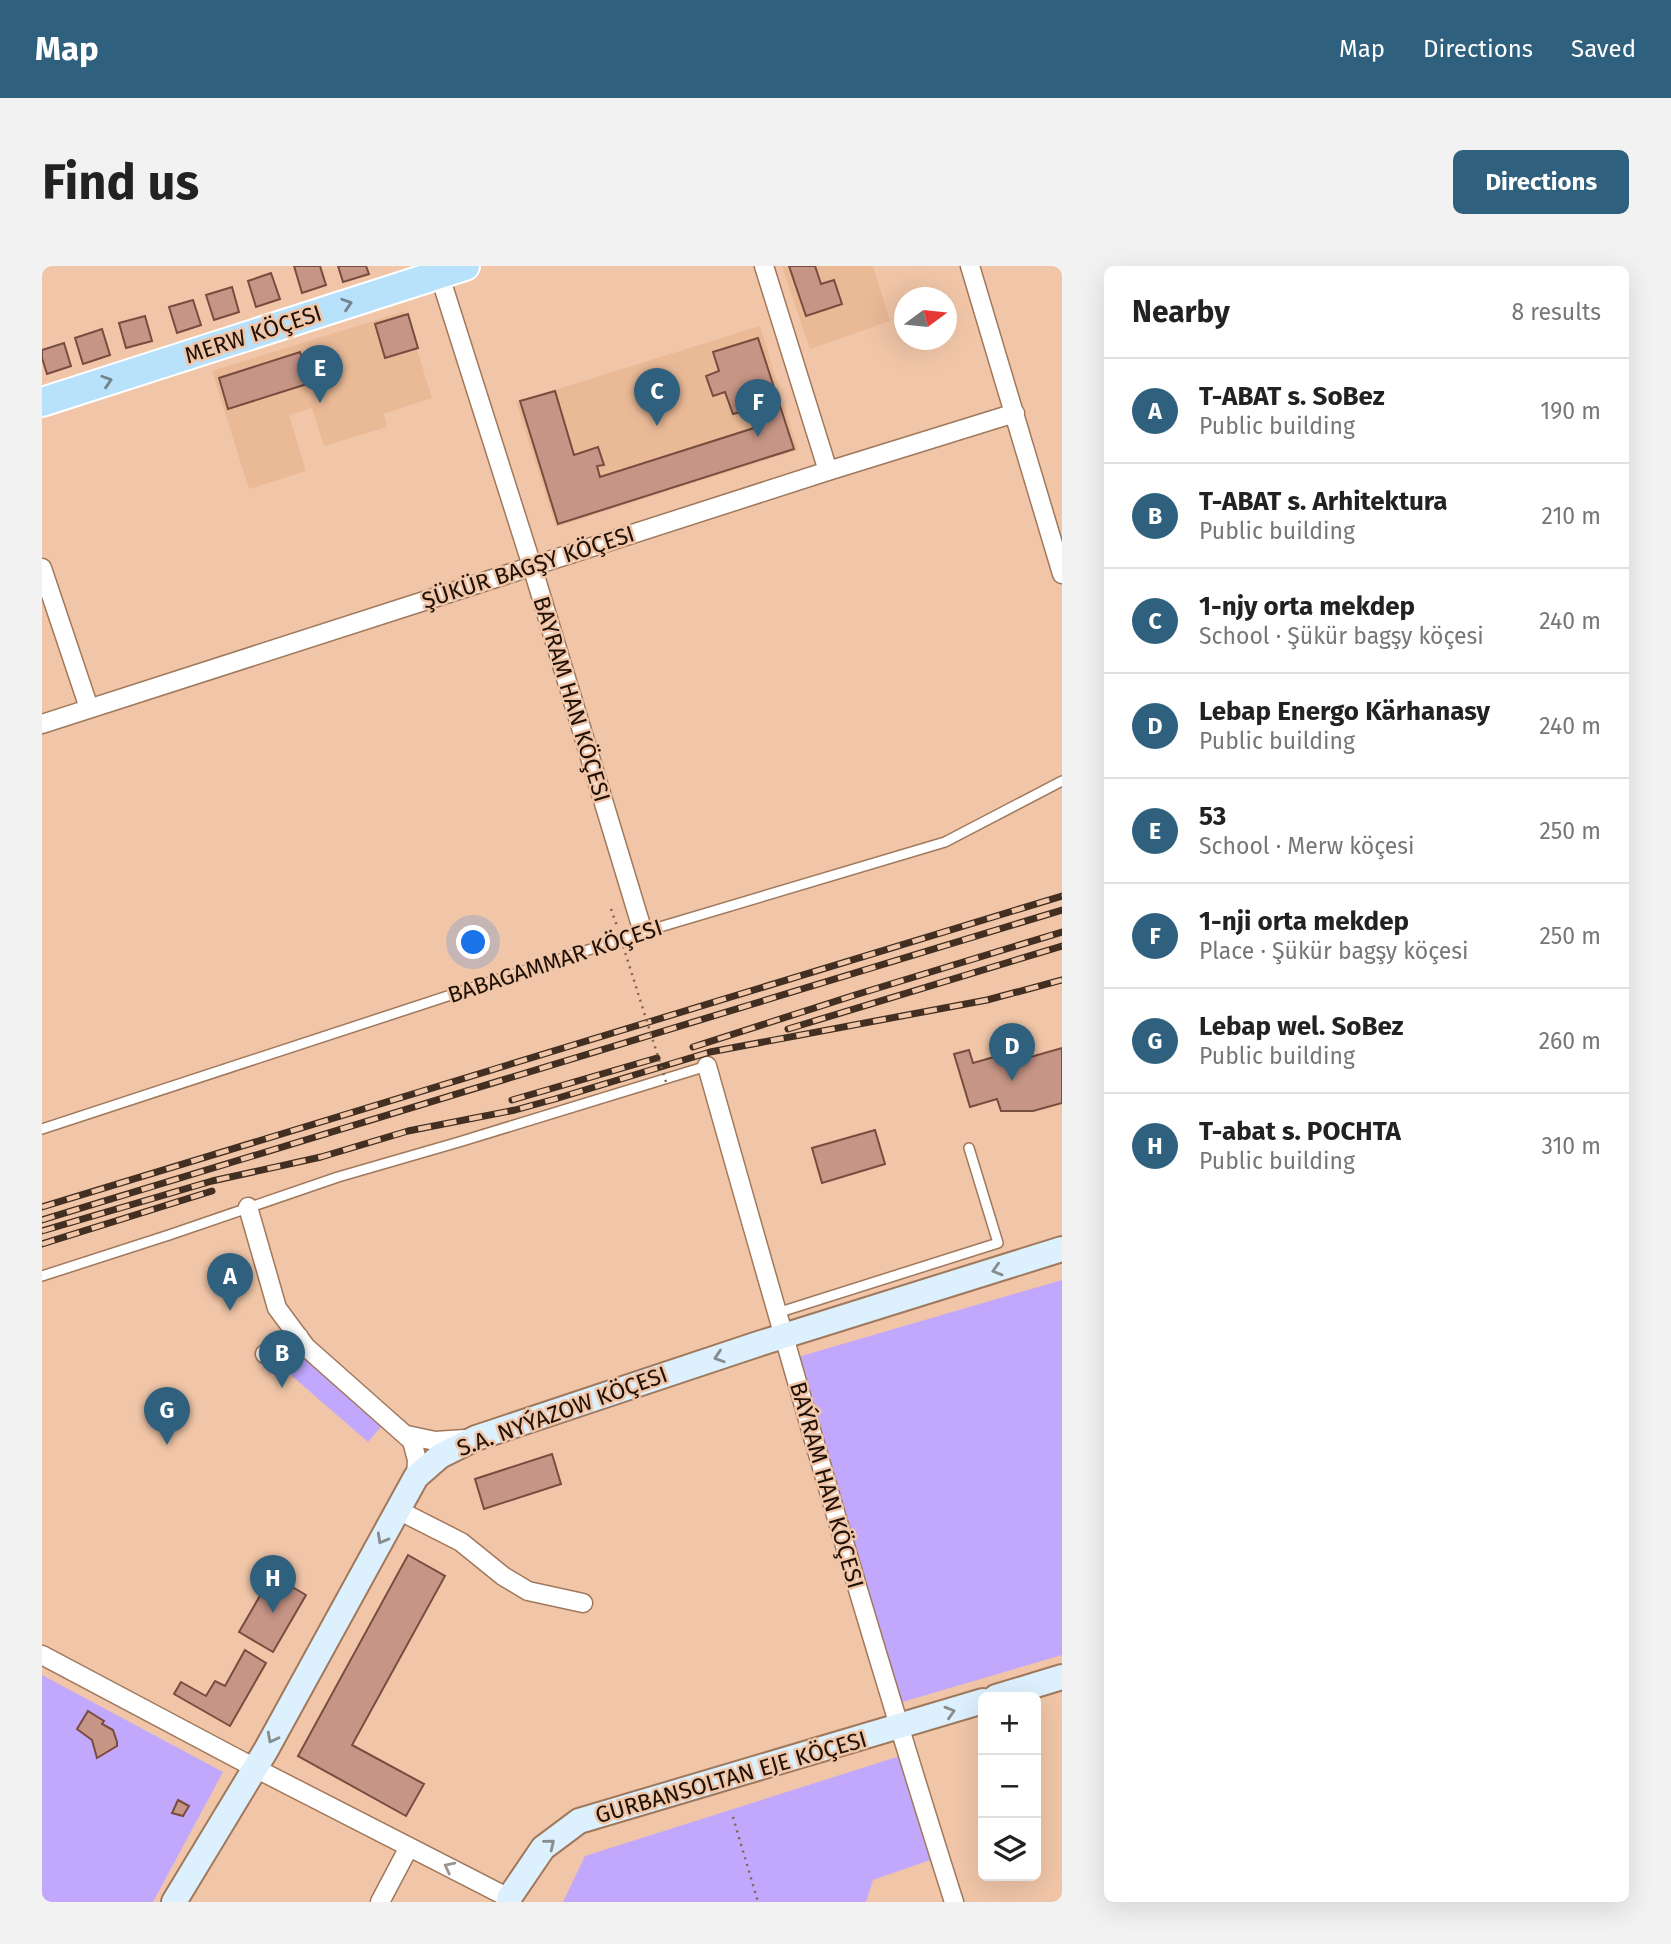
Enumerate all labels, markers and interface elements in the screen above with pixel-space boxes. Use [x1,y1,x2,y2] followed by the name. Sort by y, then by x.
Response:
[35,29,99,69] text: Map
[1339,35,1385,63] text: Map
[1423,35,1533,63] text: Directions
[1571,35,1636,63] text: Saved
[1453,150,1629,214] button: Directions
[42,153,199,212] text: Find us
[894,287,957,350] north arrow
[1132,294,1230,330] text: Nearby
[341,298,353,313] one-way arrow
[1512,298,1601,326] text: 8 results
[181,299,325,369] street label: MERW KÖÇESI
[297,345,343,403] pin: E
[634,368,680,426] pin: C
[100,375,113,389] one-way arrow
[735,379,781,437] pin: F
[1199,381,1385,412] text: T-ABAT s. SoBez
[1148,397,1162,425] text: A
[1540,397,1601,425] text: 190 m
[1199,412,1355,440] text: Public building
[1199,486,1448,517] text: T-ABAT s. Arhitektura
[1148,502,1162,530] text: B
[1542,502,1601,530] text: 210 m
[1199,517,1355,545] text: Public building
[418,519,638,615] street label: ŞÜKÜR BAGŞY KÖÇESI
[1199,591,1415,622] text: 1-njy orta mekdep
[527,593,617,805] street label: BAYRAM HAN KÖÇESI
[1148,607,1162,635] text: C
[1539,607,1601,635] text: 240 m
[1199,622,1484,650] text: School · Şükür bagşy köçesi
[1199,696,1490,727] text: Lebap Energo Kärhanasy
[1148,712,1162,740] text: D
[1539,712,1601,740] text: 240 m
[1199,727,1355,755] text: Public building
[1199,801,1226,832] text: 53
[1149,817,1161,845] text: E
[1539,817,1601,845] text: 250 m
[1199,832,1415,860] text: School · Merw köçesi
[1199,906,1409,937] text: 1-nji orta mekdep
[444,913,666,1009] street label: BABAGAMMAR KÖÇESI
[1149,922,1161,950] text: F
[1539,922,1601,950] text: 250 m
[456,925,490,959] your location
[1199,937,1469,965] text: Place · Şükür bagşy köçesi
[1199,1011,1404,1042] text: Lebap wel. SoBez
[989,1023,1035,1081] pin: D
[1148,1027,1162,1055] text: G
[1539,1027,1601,1055] text: 260 m
[1199,1042,1355,1070] text: Public building
[1199,1116,1401,1147] text: T-abat s. POCHTA
[1147,1132,1163,1160] text: H
[1541,1132,1601,1160] text: 310 m
[1199,1147,1355,1175] text: Public building
[207,1253,253,1311] pin: A
[991,1261,1003,1276] one-way arrow
[259,1330,305,1388] pin: B
[713,1349,725,1363] one-way arrow
[453,1359,671,1462] street label: S.A. NYÝAZOW KÖÇESI
[784,1378,871,1592] street label: BAÝRAM HAN KÖÇESI
[144,1387,190,1445] pin: G
[377,1532,390,1544] one-way arrow
[250,1555,296,1613] pin: H
[978,1692,1041,1881] map controls
[978,1692,1041,1755] button: +
[944,1705,956,1720] one-way arrow
[592,1725,870,1829] street label: GURBANSOLTAN EJE KÖÇESI
[267,1731,280,1743] one-way arrow
[978,1755,1041,1818] button: −
[978,1818,1041,1881] button: layers
[542,1839,555,1852] one-way arrow
[443,1861,456,1875] one-way arrow

